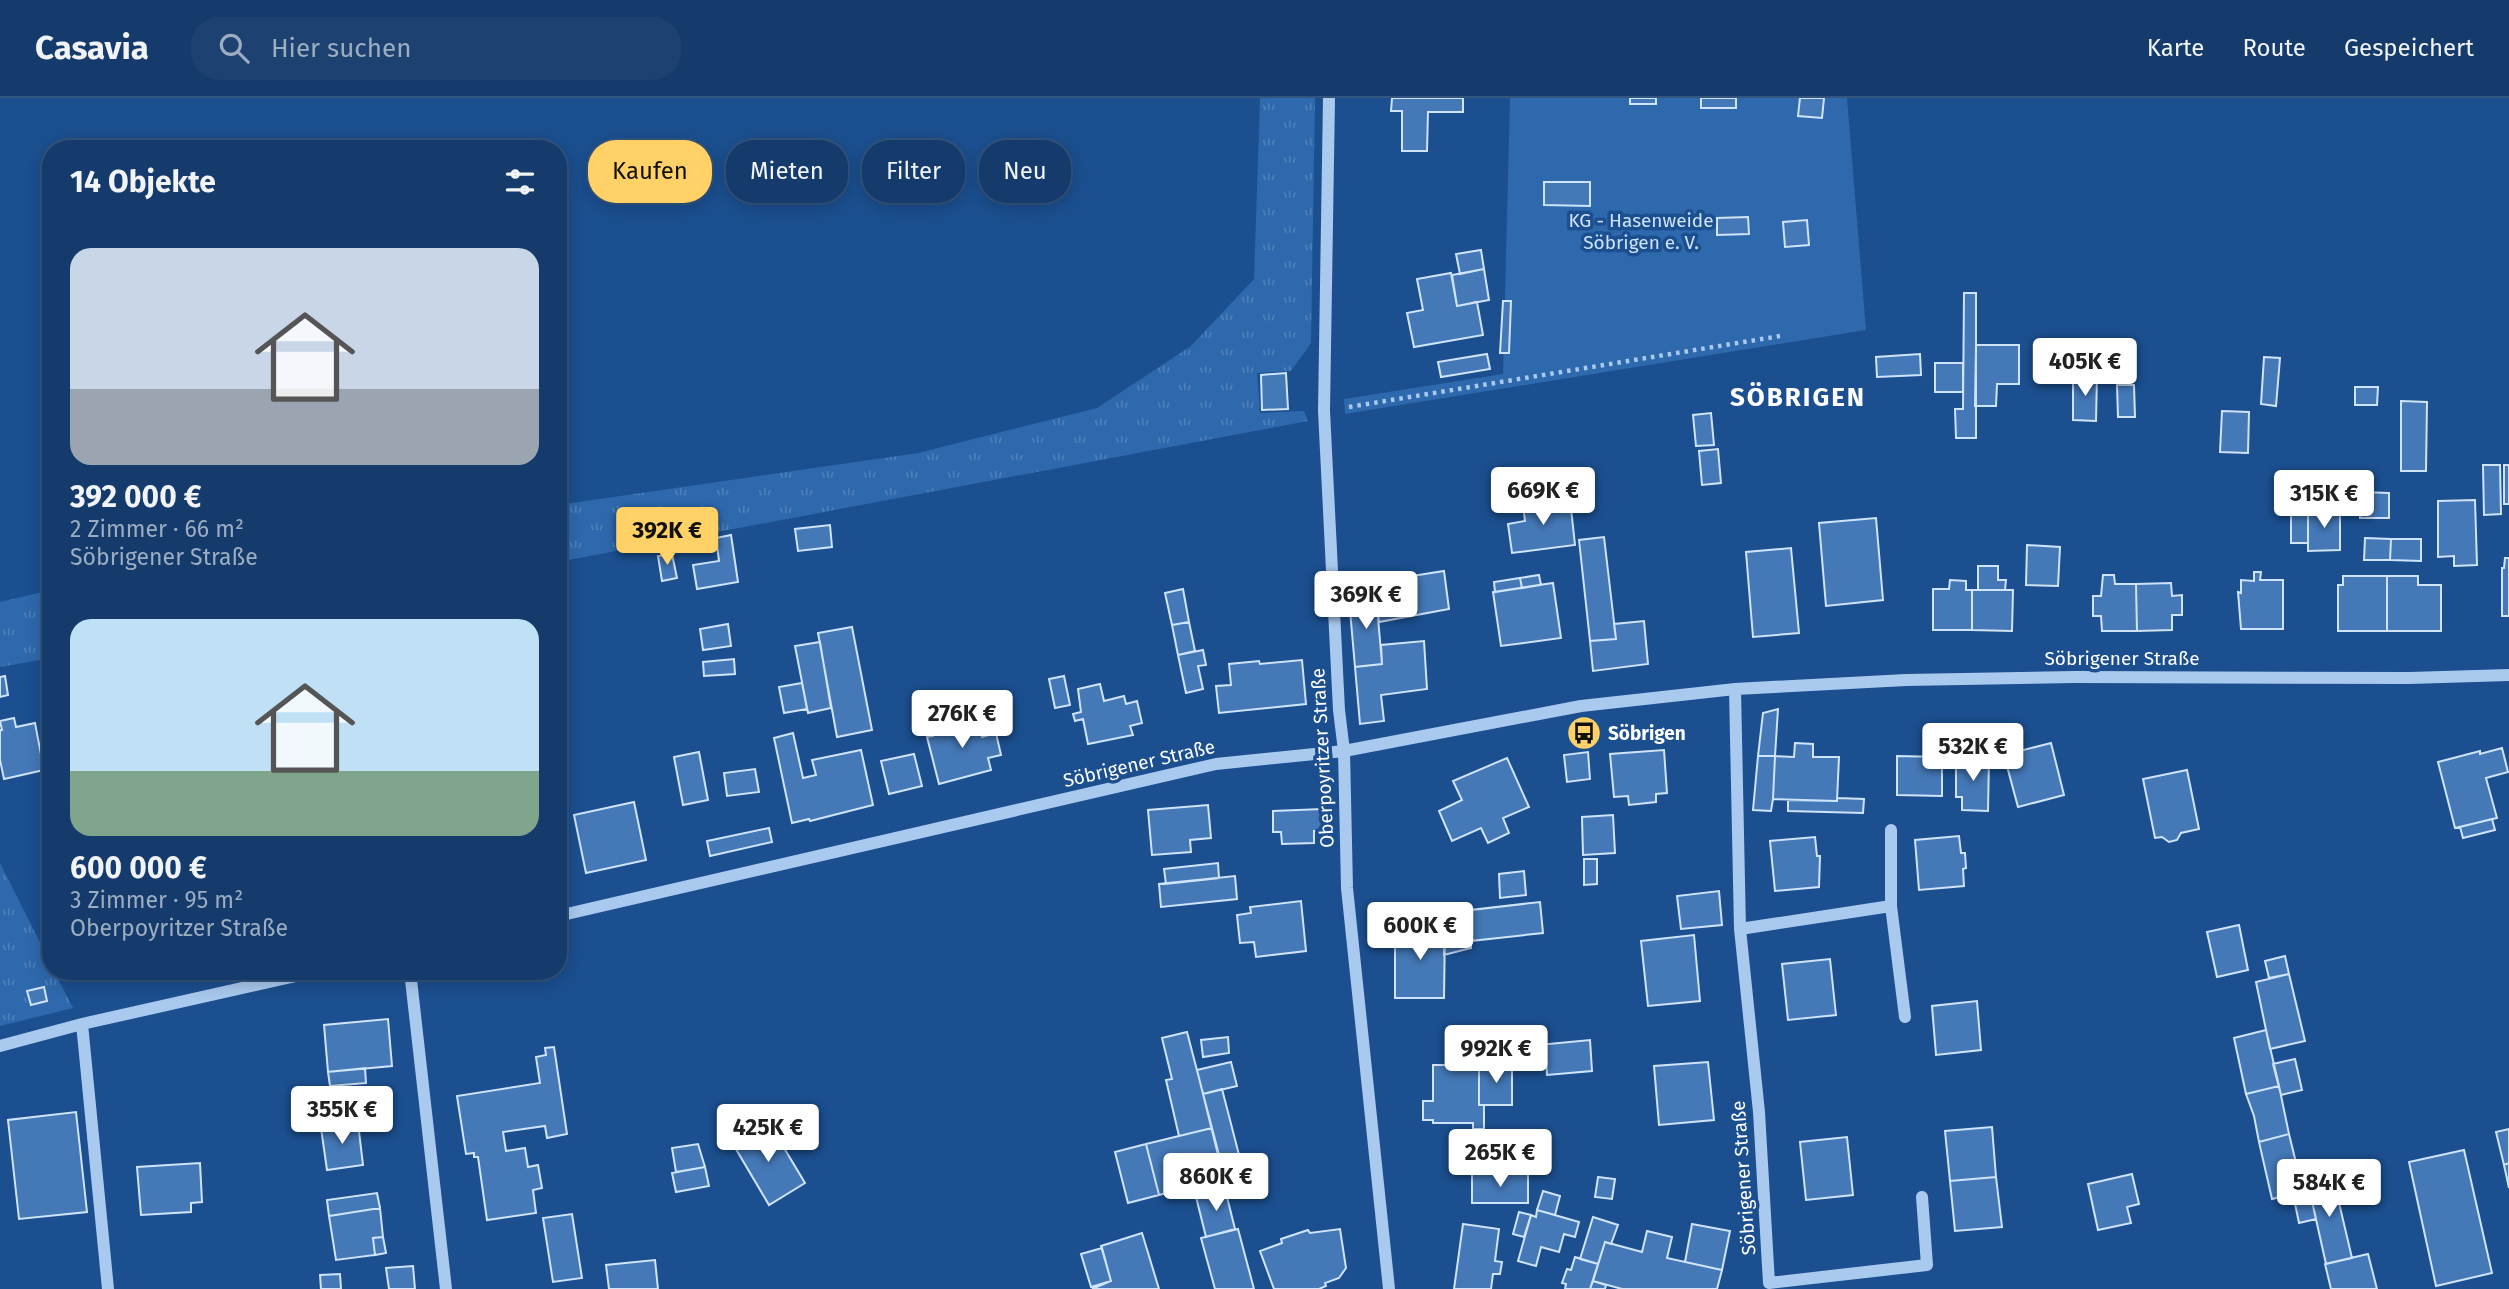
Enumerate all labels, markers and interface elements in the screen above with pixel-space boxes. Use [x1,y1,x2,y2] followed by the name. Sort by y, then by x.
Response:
[191,17,681,80] search box
[35,28,149,68] text: Casavia
[215,29,253,67] icon: search
[271,33,411,64] text: Hier suchen
[2147,34,2204,62] text: Karte
[2242,34,2306,62] text: Route
[2344,34,2474,62] text: Gespeichert
[588,140,712,203] chip: Kaufen
[726,140,848,203] chip: Mieten
[862,140,965,203] chip: Filter
[979,140,1071,203] chip: Neu
[501,163,539,201] icon: filters
[70,164,216,200] text: 14 Objekte
[1568,209,1714,254] park label: KG - Hasenweide Söbrigen e. V.
[242,294,368,420] icon: home
[2028,338,2142,398] pin: 405K €
[2049,347,2121,375] text: 405K €
[1730,381,1866,413] district label: SÖBRIGEN
[1486,468,1600,527] pin: 669K €
[2267,470,2381,530] pin: 315K €
[1507,476,1579,504] text: 669K €
[70,479,202,515] text: 392 000 €
[2290,479,2358,507] text: 315K €
[610,508,724,567] pin: 392K €
[70,515,244,543] text: 2 Zimmer · 66 m²
[632,516,702,544] text: 392K €
[70,543,258,571] text: Söbrigener Straße
[1309,572,1423,631] pin: 369K €
[1330,580,1402,608] text: 369K €
[2044,647,2200,670] street label: Söbrigener Straße
[242,665,368,791] icon: home
[1306,667,1339,848] street label: Oberpoyritzer Straße
[905,690,1019,750] pin: 276K €
[928,699,996,727] text: 276K €
[1565,714,1603,752] bus stop icon: Söbrigen
[1608,722,1686,745] place label: Söbrigen
[1916,724,2030,783] pin: 532K €
[1938,732,2008,760] text: 532K €
[1061,735,1217,792] street label: Söbrigener Straße
[70,850,207,886] text: 600 000 €
[70,886,243,914] text: 3 Zimmer · 95 m²
[1363,902,1477,962] pin: 600K €
[1383,911,1457,939] text: 600K €
[70,914,288,942] text: Oberpoyritzer Straße
[1439,1026,1553,1085] pin: 992K €
[1461,1034,1531,1062] text: 992K €
[285,1086,399,1146] pin: 355K €
[307,1095,377,1123] text: 355K €
[1727,1100,1760,1256] street label: Söbrigener Straße
[711,1104,825,1164] pin: 425K €
[733,1113,803,1141] text: 425K €
[1443,1130,1557,1189] pin: 265K €
[1465,1138,1535,1166] text: 265K €
[1159,1154,1273,1213] pin: 860K €
[2272,1160,2386,1219] pin: 584K €
[1179,1162,1253,1190] text: 860K €
[2293,1168,2365,1196] text: 584K €

